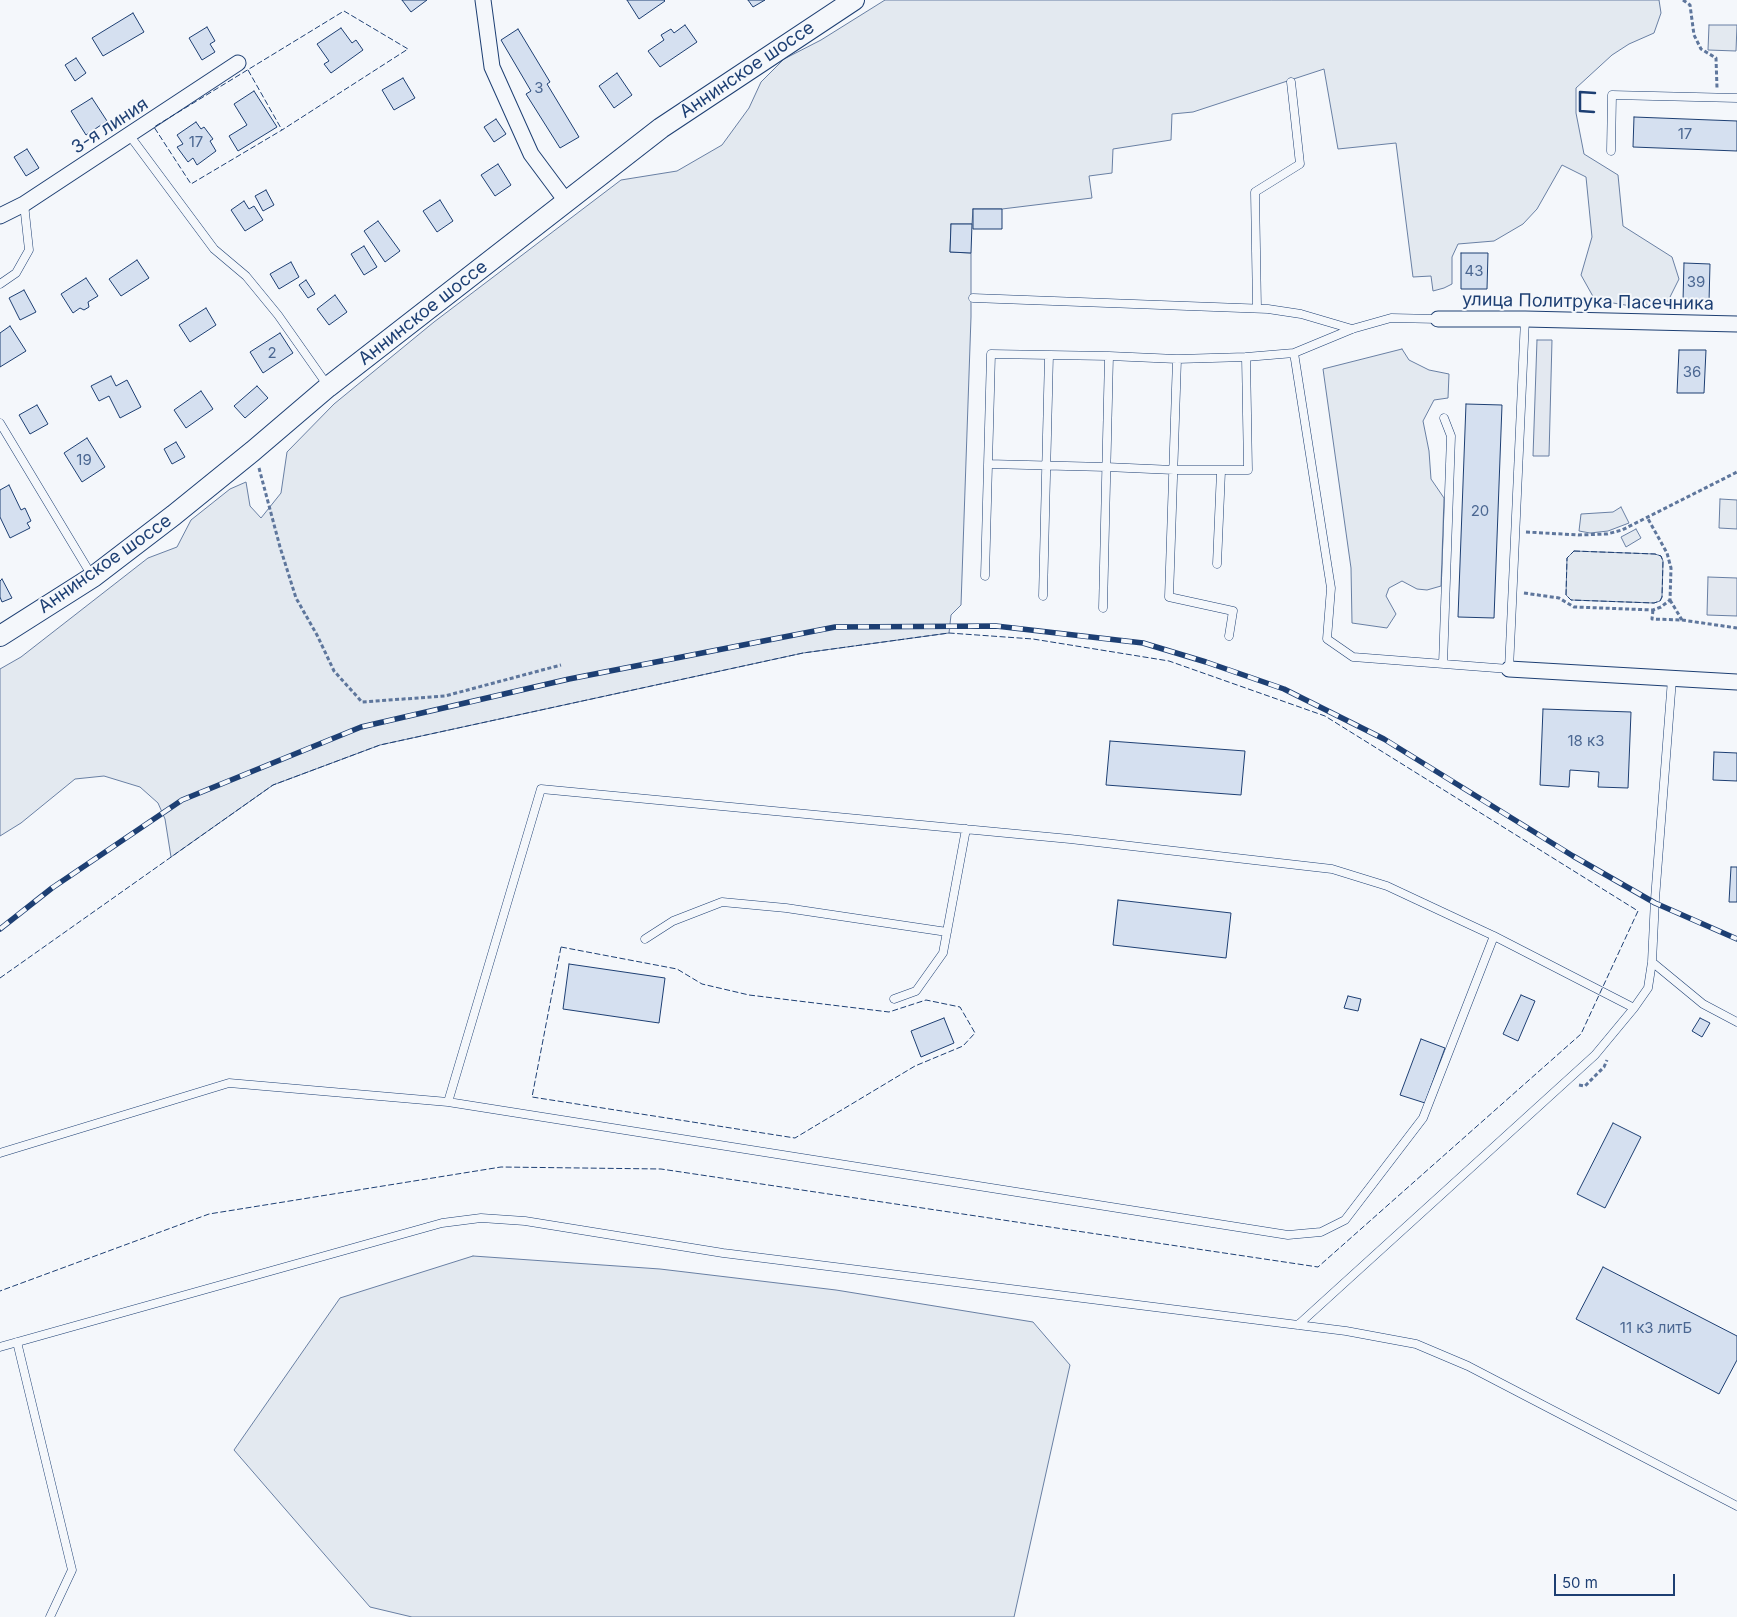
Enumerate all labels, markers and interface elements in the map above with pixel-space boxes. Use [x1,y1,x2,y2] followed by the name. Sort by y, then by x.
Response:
[676,17,818,123] street label: Аннинское шоссе
[534,79,544,97] house number: 3
[68,93,152,159] street label: 3-я линия
[1678,125,1692,143] house number: 17
[189,133,203,151] house number: 17
[354,256,492,370] street label: Аннинское шоссе
[1465,262,1483,280] house number: 43
[1687,273,1705,291] house number: 39
[1462,289,1714,315] street label: улица Политрука Пасечника
[267,344,277,362] house number: 2
[1683,363,1701,381] house number: 36
[76,451,92,469] house number: 19
[1471,502,1489,520] house number: 20
[34,510,176,618] street label: Аннинское шоссе
[1568,732,1604,750] house number: 18 к3
[1620,1319,1692,1337] house number: 11 к3 литБ
[1557,1564,1678,1596] scale bar
[1562,1573,1598,1592] text: 50 m

